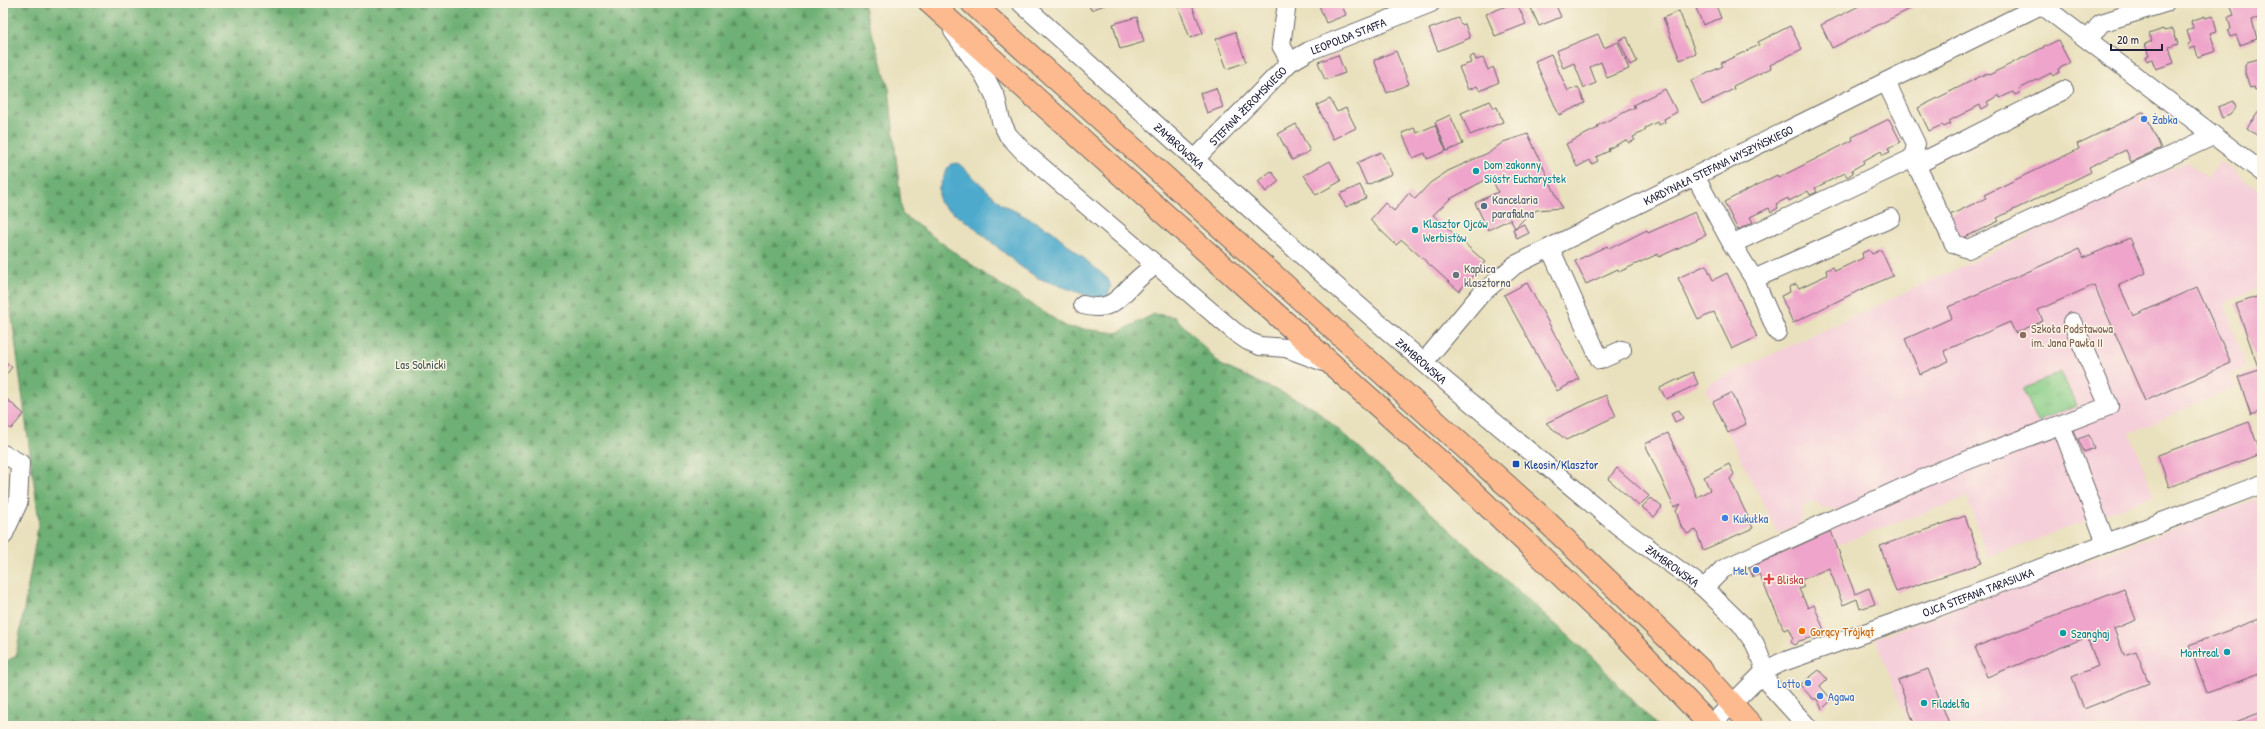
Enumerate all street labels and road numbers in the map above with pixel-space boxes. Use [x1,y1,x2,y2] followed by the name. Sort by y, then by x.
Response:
[1308,13,1388,58] street label: LEOPOLDA STAFFA
[1205,62,1290,149] street label: STEFANA ŻEROMSKIEGO
[1151,118,1208,173] street label: ZAMBROWSKA
[1640,120,1796,209] street label: KARDYNAŁA STEFANA WYSZYŃSKIEGO
[1393,334,1451,388] street label: ZAMBROWSKA
[1642,540,1703,591] street label: ZAMBROWSKA
[1920,563,2036,621] street label: OJCA STEFANA TARASIUKA

